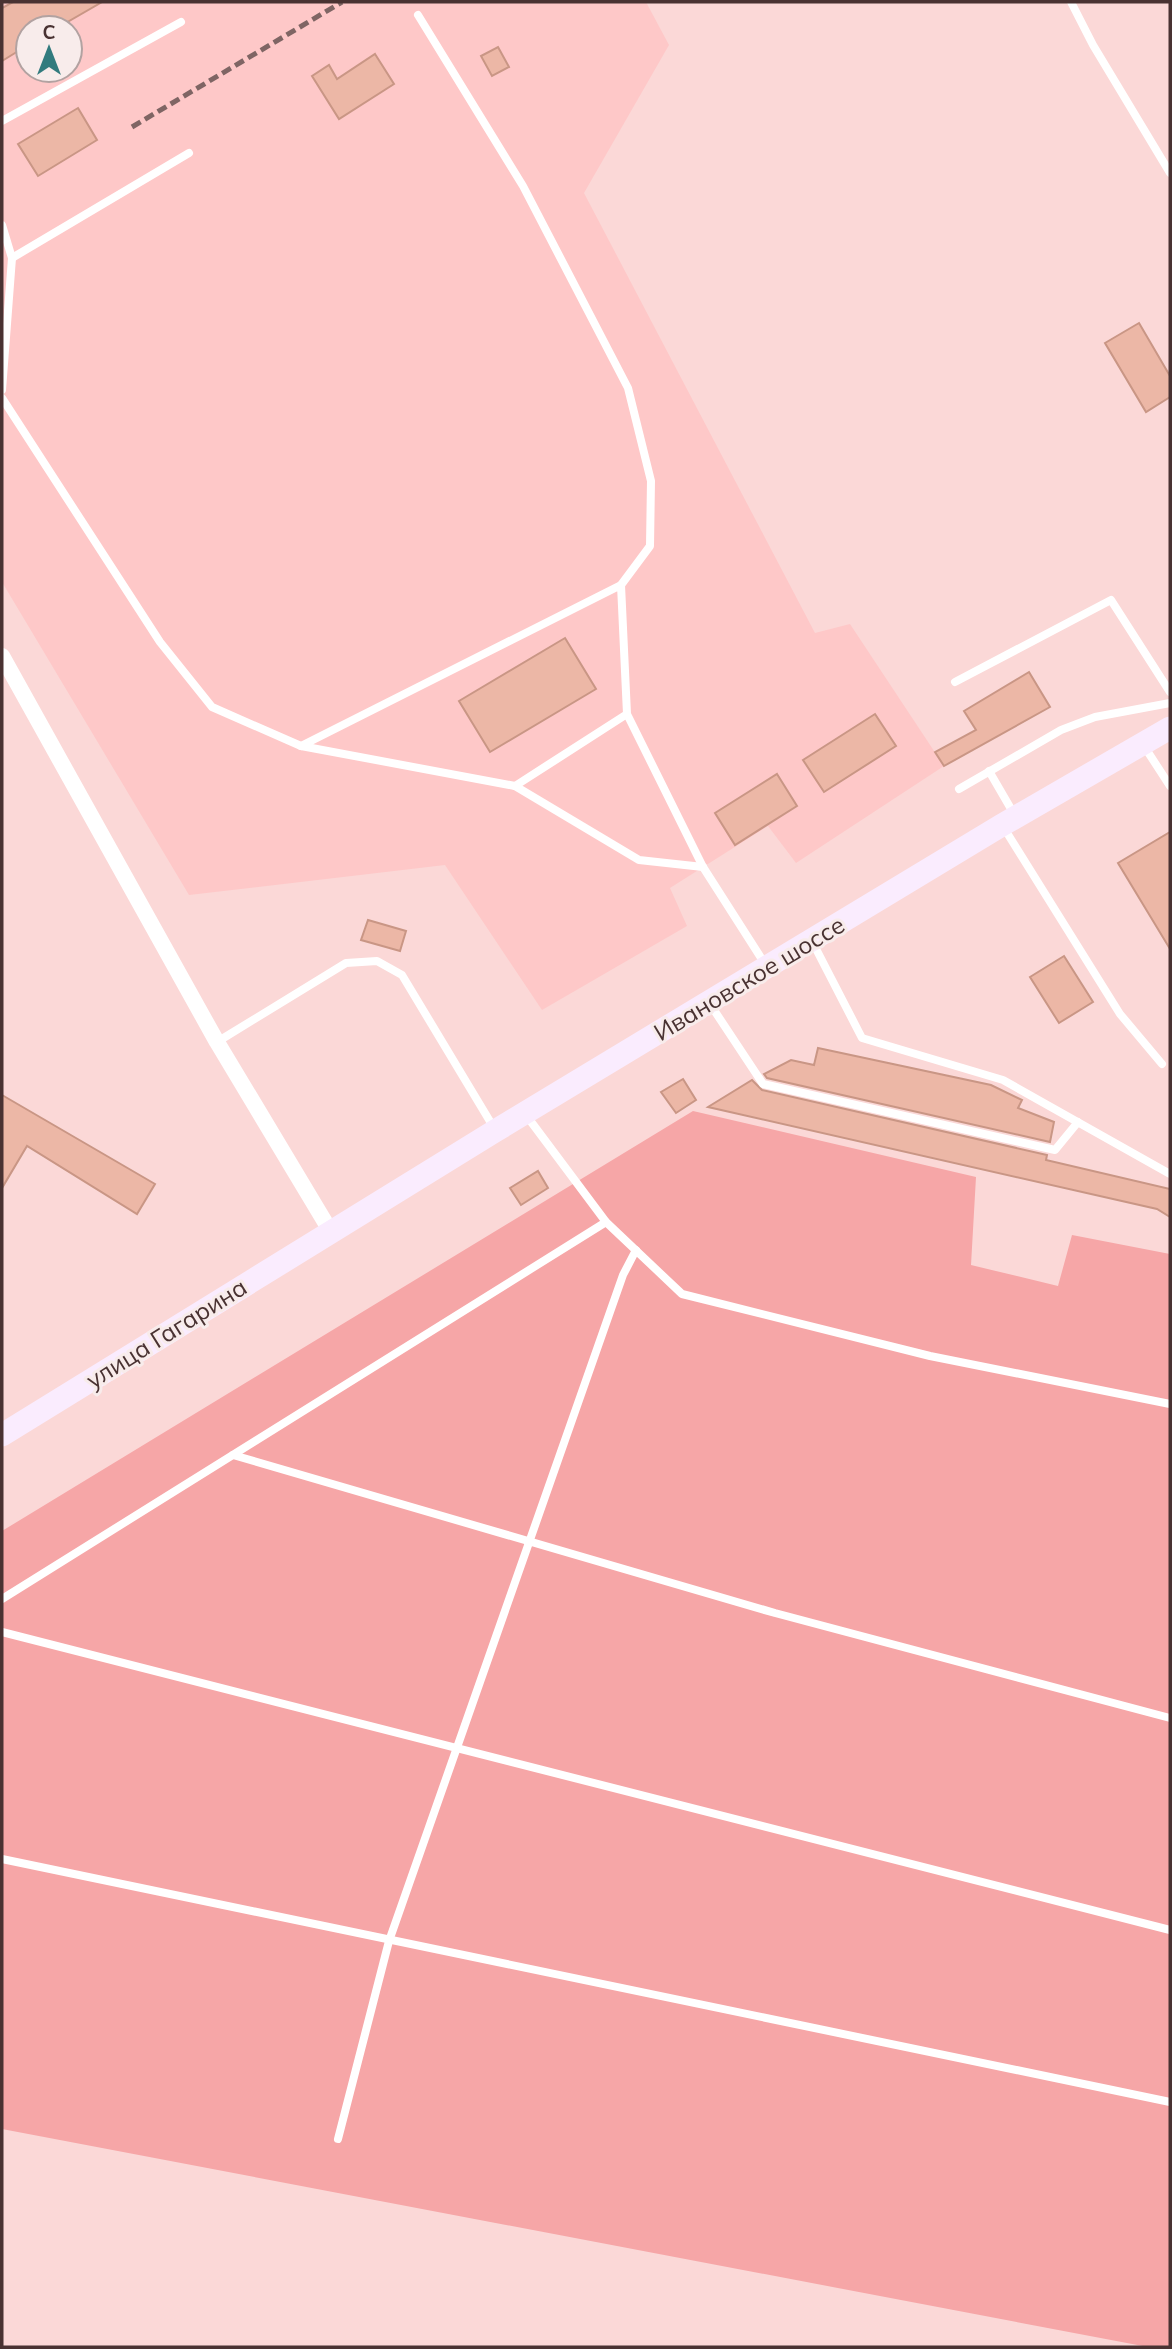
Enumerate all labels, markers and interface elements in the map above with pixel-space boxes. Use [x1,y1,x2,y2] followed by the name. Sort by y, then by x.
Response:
[14,14,84,84] north arrow
[42,20,56,44] text: С
[648,909,850,1047] street label: Ивановское шоссе
[80,1271,252,1395] street label: улица Гагарина

